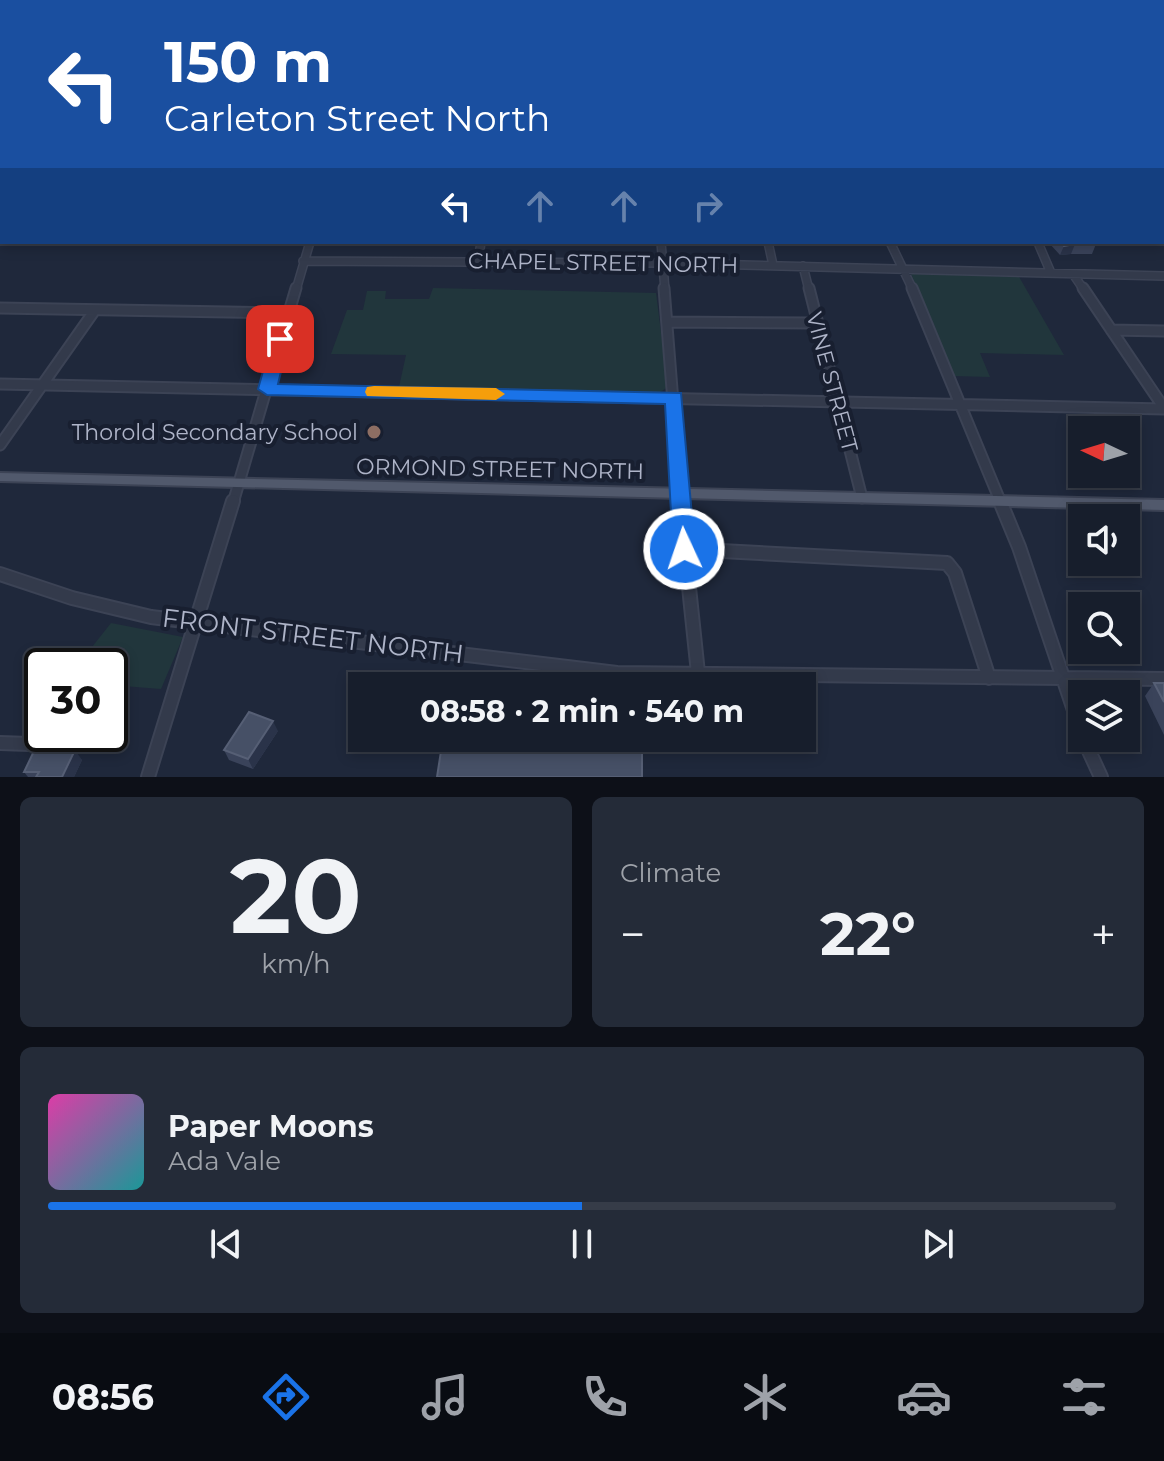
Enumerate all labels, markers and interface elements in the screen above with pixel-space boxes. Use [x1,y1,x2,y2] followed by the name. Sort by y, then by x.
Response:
[164,28,332,96] text: 150 m
[32,32,136,136] icon: left
[164,96,550,140] text: Carleton Street North
[434,184,478,228] icon: left
[518,184,562,228] icon: ahead
[602,184,646,228] icon: ahead
[686,184,730,228] icon: right
[468,247,738,279] street label: CHAPEL STREET NORTH
[246,305,314,373] pin
[800,309,864,455] street label: VINE STREET
[258,317,302,361] icon: arrive
[1068,416,1140,488] north arrow
[1068,416,1140,752] map controls
[72,419,358,446] place label: Thorold Secondary School
[365,423,383,441] marker: Thorold Secondary School
[356,453,644,485] street label: ORMOND STREET NORTH
[1068,504,1140,576] button: sound
[642,507,726,591] position arrow
[1068,592,1140,664] button: search
[160,602,466,670] street label: FRONT STREET NORTH
[24,648,128,752] speed limit sign: 30
[1068,680,1140,752] button: layers
[420,693,744,730] text: 08:58 · 2 min · 540 m
[230,832,362,959] text: 20
[620,857,721,889] text: Climate
[820,897,916,970] text: 22°
[620,907,645,961] text: −
[1091,907,1116,961] text: +
[261,948,331,980] text: km/h
[168,1108,374,1145] text: Paper Moons
[168,1145,281,1177] text: Ada Vale
[204,1222,248,1266] icon: previous
[560,1222,604,1266] icon: pause
[916,1222,960,1266] icon: next
[258,1369,314,1425] icon: directions
[417,1369,473,1425] icon: music
[577,1369,633,1425] icon: phone
[737,1369,793,1425] icon: climate
[896,1369,952,1425] icon: car
[1056,1369,1112,1425] icon: filters
[52,1375,154,1419] text: 08:56

